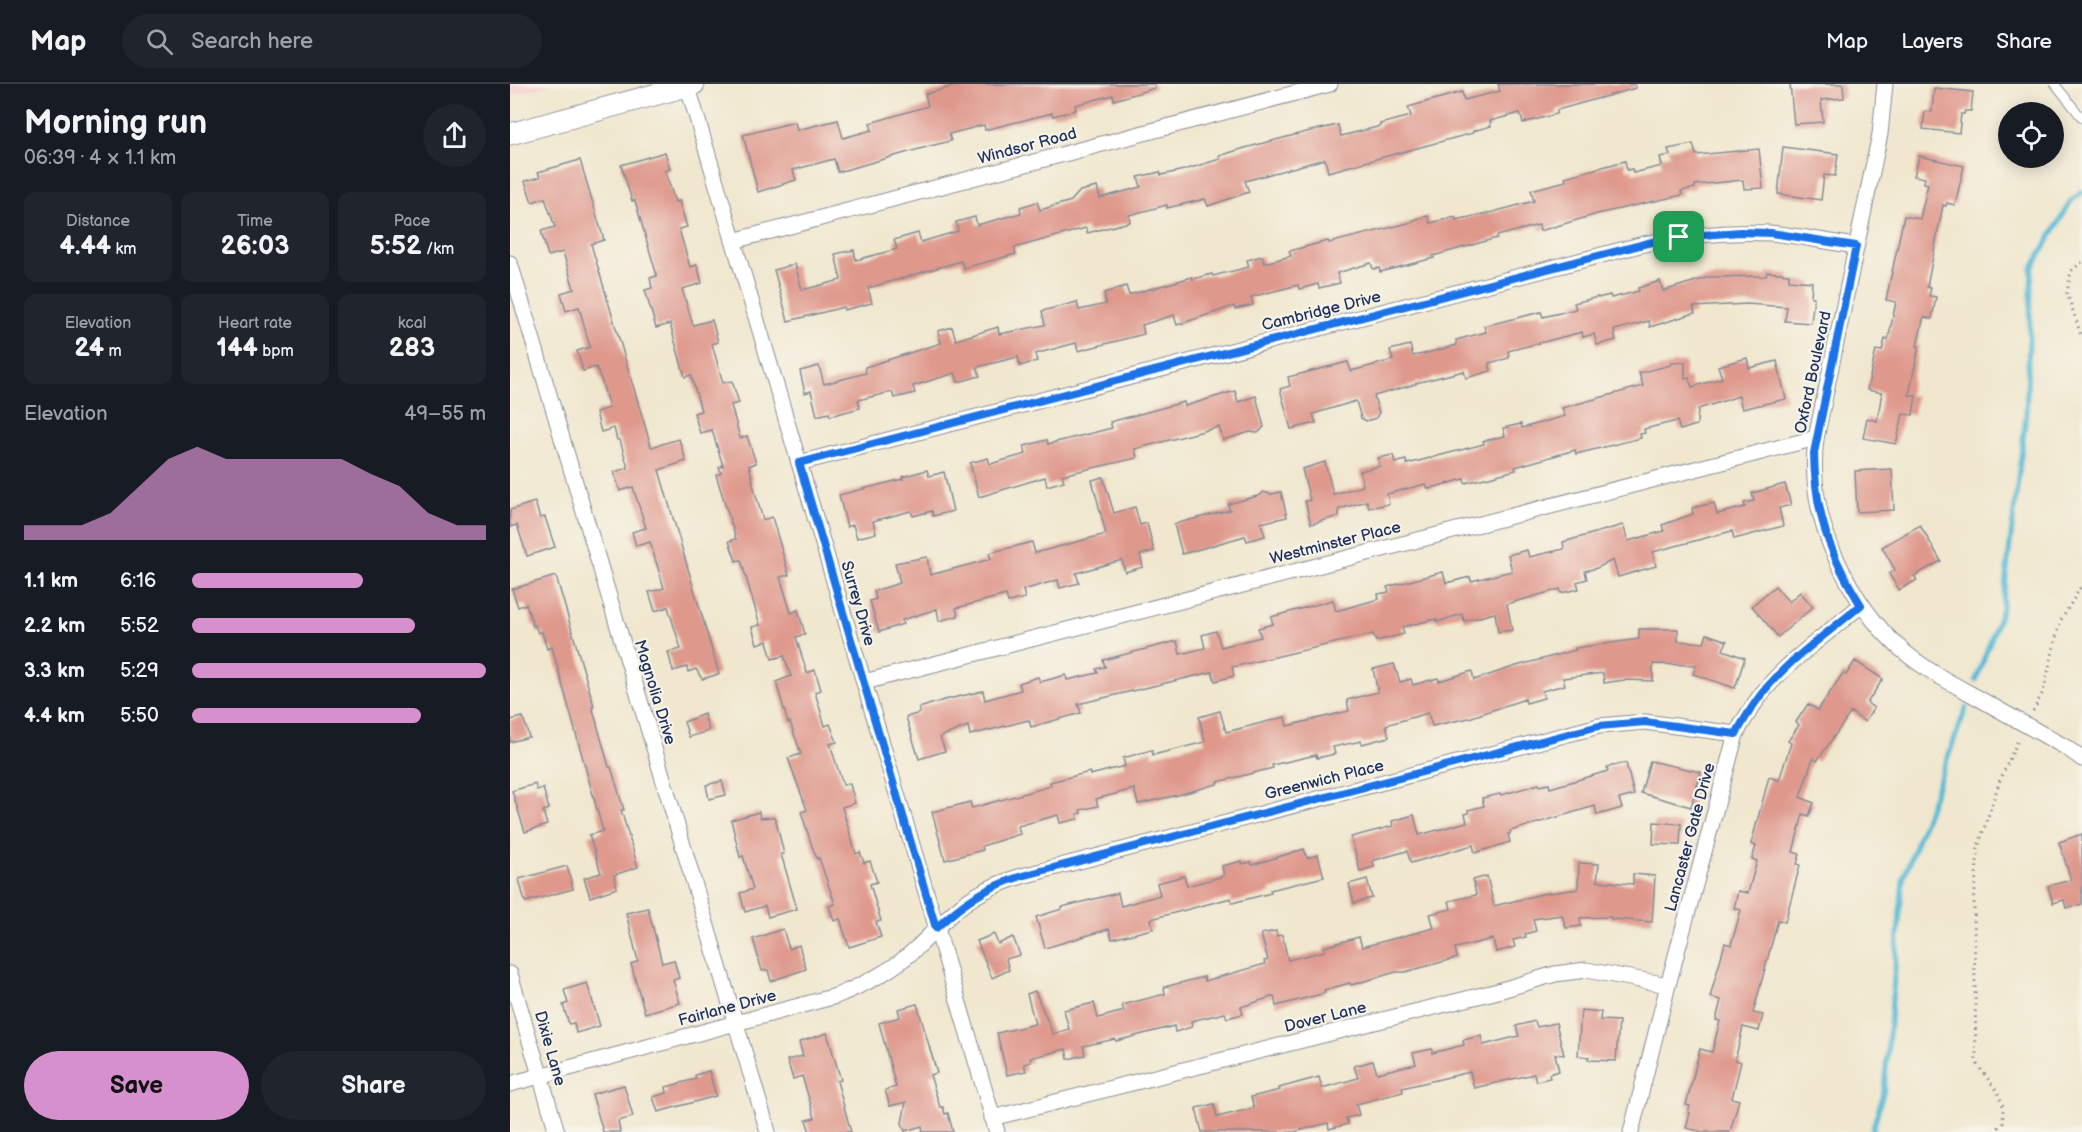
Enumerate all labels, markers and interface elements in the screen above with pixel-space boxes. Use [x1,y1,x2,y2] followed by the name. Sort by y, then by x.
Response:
[122,14,542,68] search box
[30,25,86,58] text: Map
[143,25,176,58] icon: search
[191,28,313,55] text: Search here
[1826,29,1868,54] text: Map
[1901,29,1963,54] text: Layers
[1996,29,2052,54] text: Share
[1998,102,2064,168] map controls
[1998,102,2064,168] button: locate
[24,103,207,143] text: Morning run
[423,104,486,167] button: share
[976,124,1079,169] street label: Windsor Road
[24,146,176,170] text: 06:39 · 4 × 1.1 km
[1653,211,1704,262] pin
[66,212,130,231] text: Distance
[237,212,273,231] text: Time
[394,212,430,231] text: Pace
[1662,220,1695,253] icon: arrive
[59,231,111,262] text: 4.44
[221,231,289,262] text: 26:03
[370,231,422,262] text: 5:52
[111,240,137,259] text: km
[422,240,454,259] text: /km
[1260,287,1383,335] street label: Cambridge Drive
[1791,309,1836,435] street label: Oxford Boulevard
[65,314,131,333] text: Elevation
[218,314,292,333] text: Heart rate
[398,314,426,333] text: kcal
[74,333,104,364] text: 24
[216,333,258,364] text: 144
[389,333,435,364] text: 283
[104,342,122,361] text: m
[258,342,294,361] text: bpm
[24,402,107,426] text: Elevation
[404,402,486,426] text: 49–55 m
[1268,518,1403,569] street label: Westminster Place
[836,559,879,648] street label: Surrey Drive
[24,569,78,593] text: 1.1 km
[120,569,156,593] text: 6:16
[24,614,85,638] text: 2.2 km
[120,614,159,638] text: 5:52
[630,638,680,748] street label: Magnolia Drive
[24,659,85,683] text: 3.3 km
[120,659,159,683] text: 5:29
[24,704,85,728] text: 4.4 km
[120,704,159,728] text: 5:50
[1263,756,1386,804] street label: Greenwich Place
[1661,760,1720,914] street label: Lancaster Gate Drive
[676,986,779,1031] street label: Fairlane Drive
[1282,998,1369,1037] street label: Dover Lane
[530,1009,569,1088] street label: Dixie Lane
[24,1051,249,1120] button: Save
[261,1051,486,1120] button: Share

